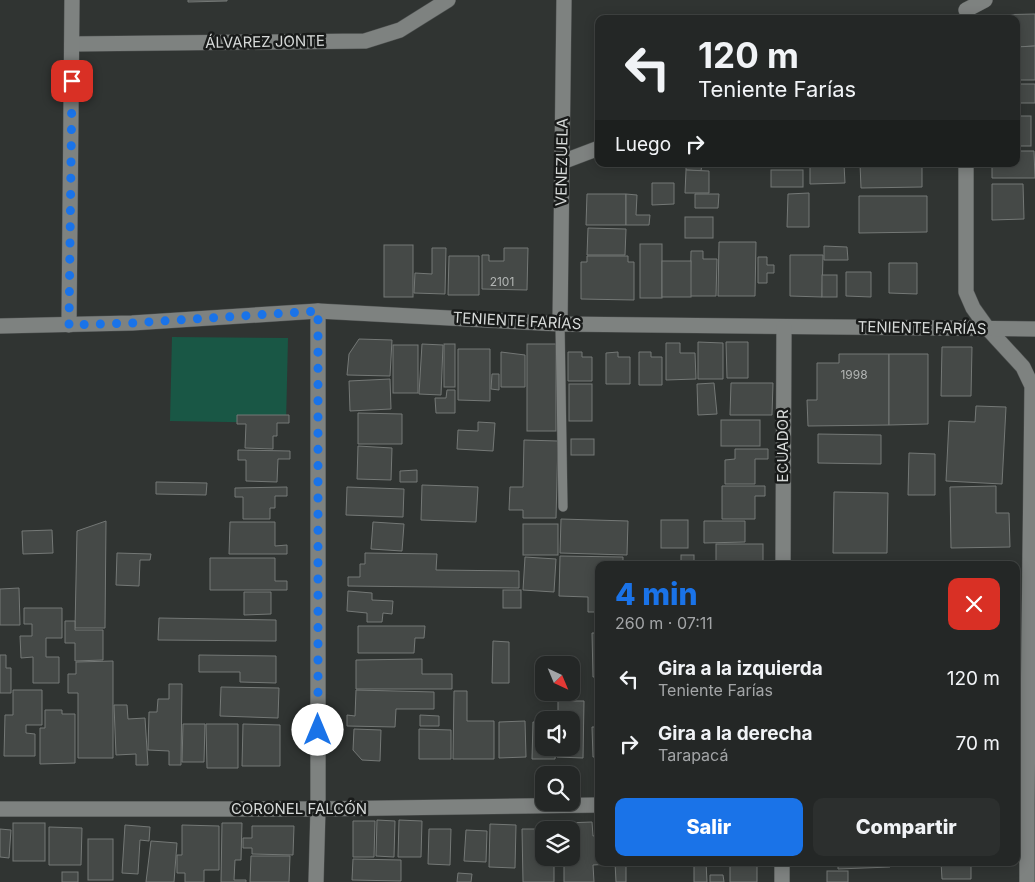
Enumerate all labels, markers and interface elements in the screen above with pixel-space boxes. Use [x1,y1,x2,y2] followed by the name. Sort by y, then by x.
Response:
[205,31,325,52] street label: ÁLVAREZ JONTE
[698,34,799,76] text: 120 m
[615,35,680,100] icon: left
[51,60,93,102] pin
[58,67,86,95] icon: arrive
[698,76,856,102] text: Teniente Farías
[551,118,572,206] street label: VENEZUELA
[681,130,709,158] icon: right
[615,133,671,156] text: Luego
[490,274,514,289] house number: 2101
[452,308,582,333] street label: TENIENTE FARÍAS
[857,317,987,338] street label: TENIENTE FARÍAS
[840,367,868,382] house number: 1998
[773,409,792,483] street label: ECUADOR
[615,576,698,612] text: 4 min
[948,578,1000,630] button: close
[615,613,713,633] text: 260 m · 07:11
[535,656,580,701] north arrow
[535,656,580,866] map controls
[658,657,823,680] text: Gira a la izquierda
[615,665,643,693] icon: left
[947,667,1000,690] text: 120 m
[658,680,773,700] text: Teniente Farías
[291,703,343,755] position arrow
[535,711,580,756] button: sound
[658,722,813,745] text: Gira a la derecha
[615,730,643,758] icon: right
[956,732,1000,755] text: 70 m
[658,745,728,765] text: Tarapacá
[535,766,580,811] button: search
[615,798,803,856] button: Salir
[813,798,1000,856] button: Compartir
[231,799,367,818] street label: CORONEL FALCÓN
[535,821,580,866] button: layers

